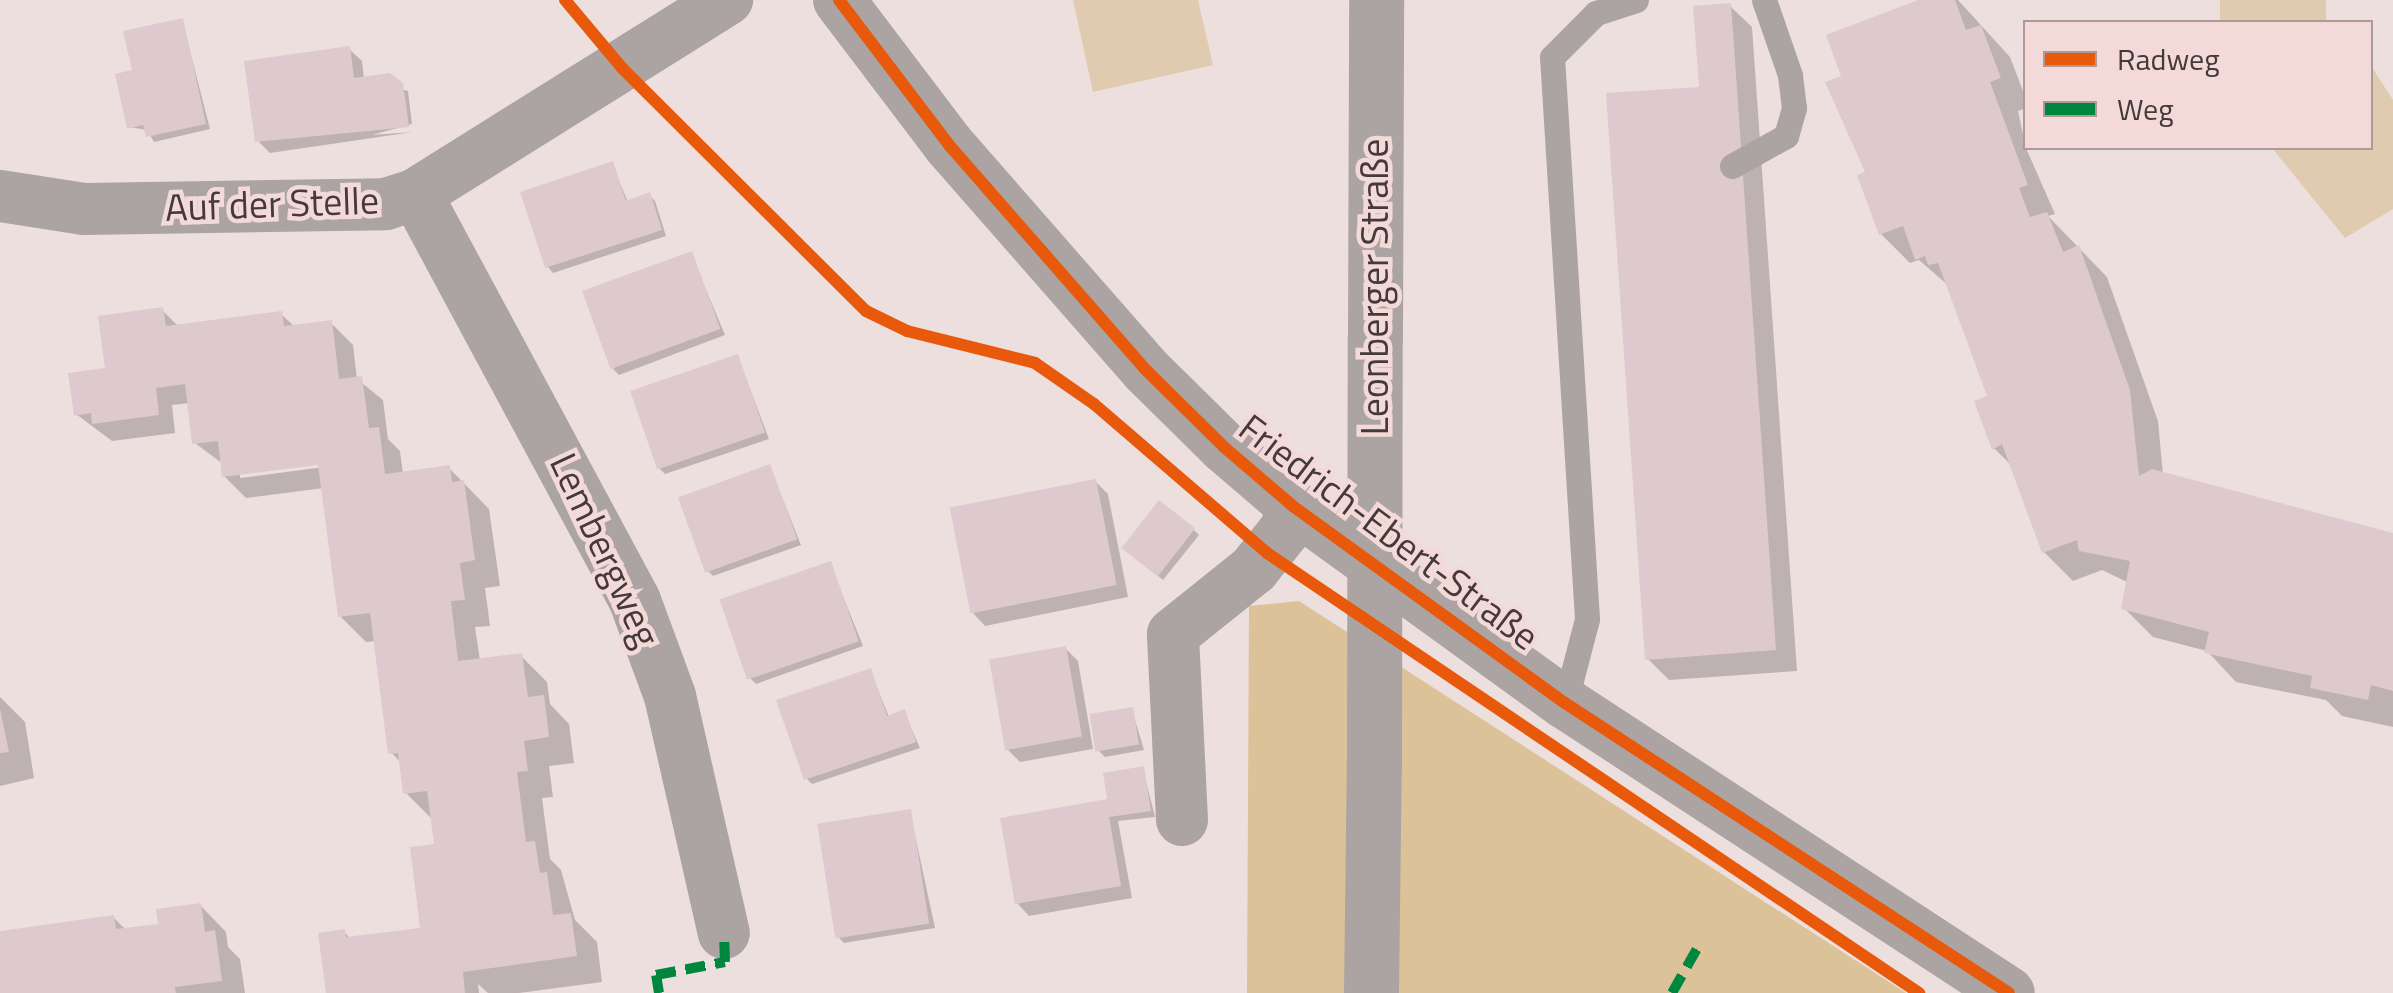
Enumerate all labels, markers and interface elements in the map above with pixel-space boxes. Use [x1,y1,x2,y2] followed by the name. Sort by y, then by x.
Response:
[2023,20,2373,150] legend
[2117,36,2220,82] text: Radweg
[2117,86,2174,132] text: Weg
[1352,139,1398,435] street label: Leonberger Straße
[164,177,380,231] street label: Auf der Stelle
[1230,404,1548,660] street label: Friedrich-Ebert-Straße
[540,446,670,654] street label: Lembergweg

